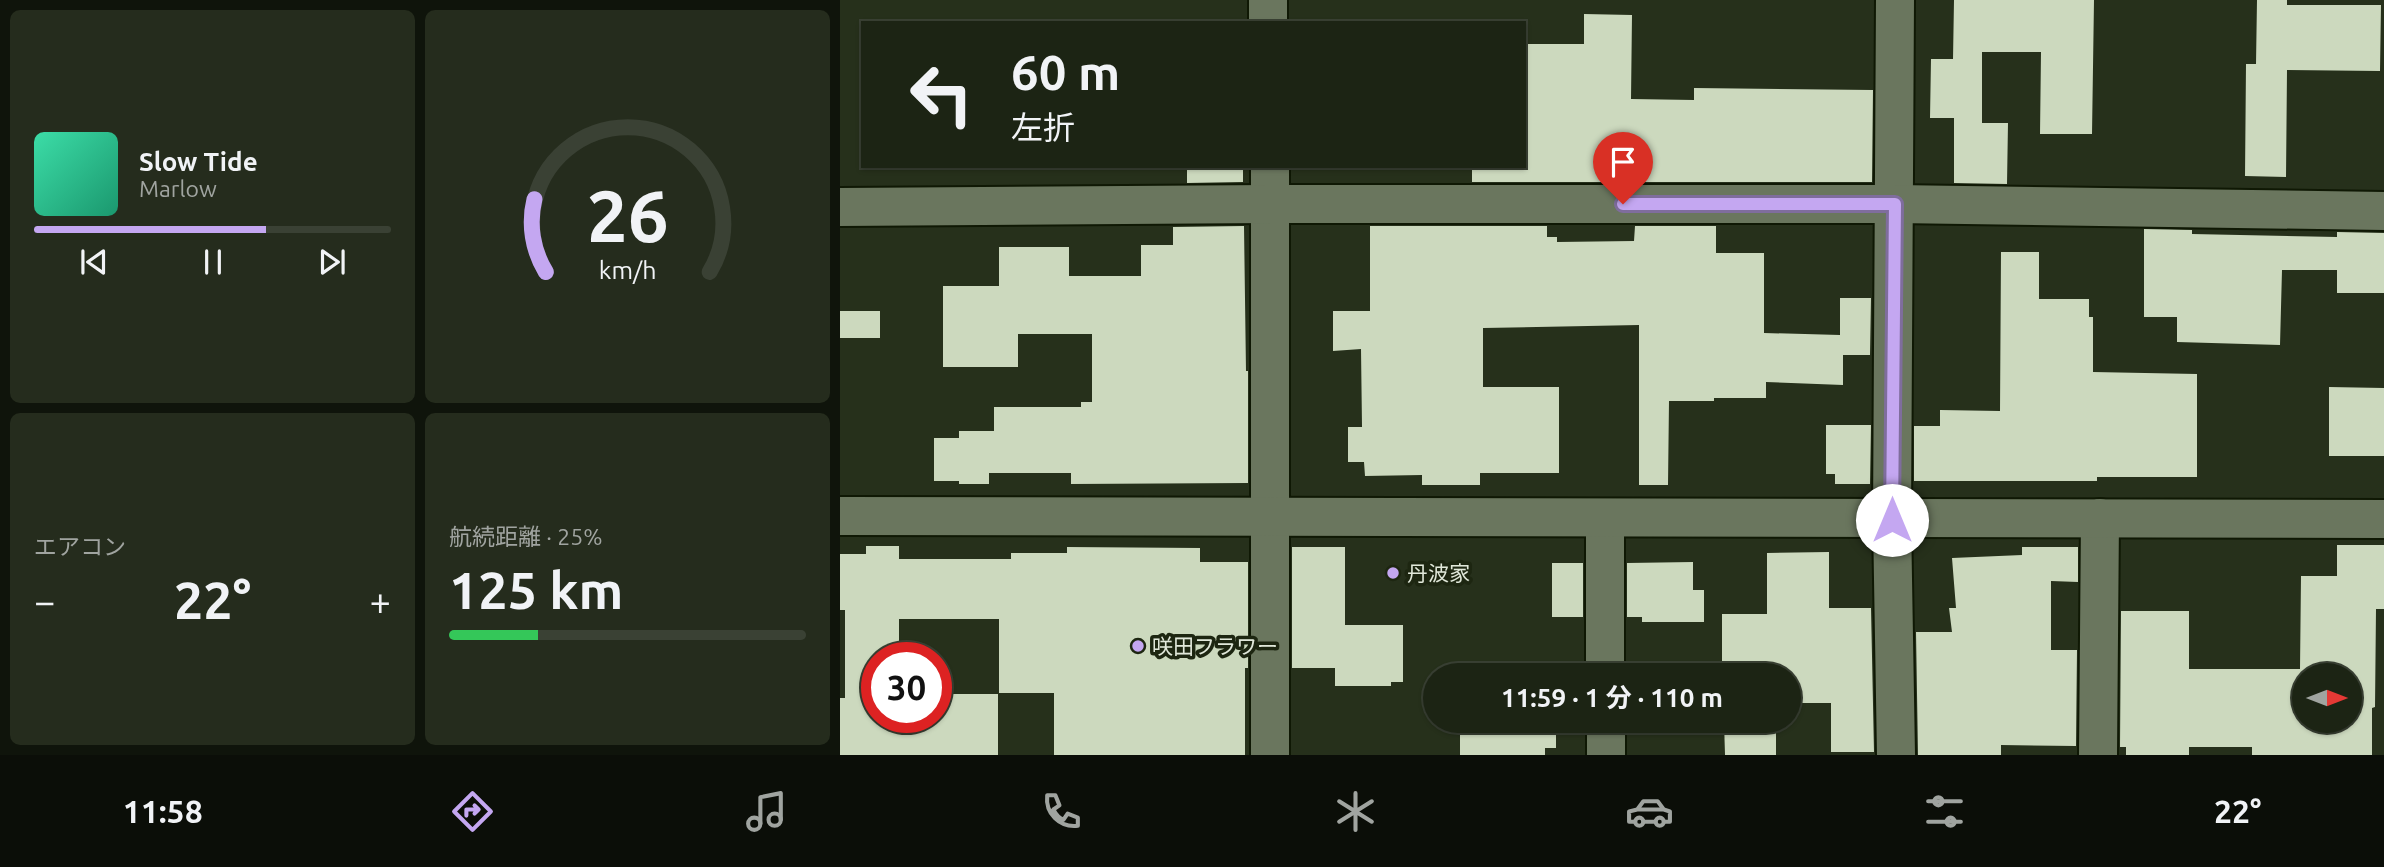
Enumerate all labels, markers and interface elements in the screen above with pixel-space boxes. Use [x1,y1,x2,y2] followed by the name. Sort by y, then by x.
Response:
[1011,44,1120,99] text: 60 m
[896,49,987,140] icon: left
[1011,109,1075,145] text: 左折
[1593,132,1653,204] pin
[1604,143,1642,181] icon: arrive
[139,147,258,176] text: Slow Tide
[586,175,669,257] text: 26
[139,176,217,201] text: Marlow
[75,243,113,281] icon: previous
[194,243,232,281] icon: pause
[313,243,351,281] icon: next
[599,256,656,284] text: km/h
[1855,483,1929,557] position arrow
[449,524,602,549] text: 航続距離 · 25%
[34,534,126,559] text: エアコン
[449,561,623,619] text: 125 km
[1407,561,1470,585] place label: 丹波家
[1385,565,1401,581] marker: 丹波家
[174,571,251,629] text: 22°
[34,580,55,622] text: −
[370,580,391,622] text: +
[1152,634,1278,658] place label: 咲田フラワー
[1130,638,1146,654] marker: 咲田フラワー
[861,642,952,733] speed limit sign: 30
[2292,663,2362,733] north arrow
[2292,663,2362,733] map controls
[1501,683,1723,712] text: 11:59 · 1 分 · 110 m
[448,787,497,836] icon: directions
[742,787,791,836] icon: music
[1037,787,1086,836] icon: phone
[1331,787,1380,836] icon: climate
[1625,787,1674,836] icon: car
[1920,787,1969,836] icon: filters
[123,793,203,829] text: 11:58
[2214,793,2261,829] text: 22°

